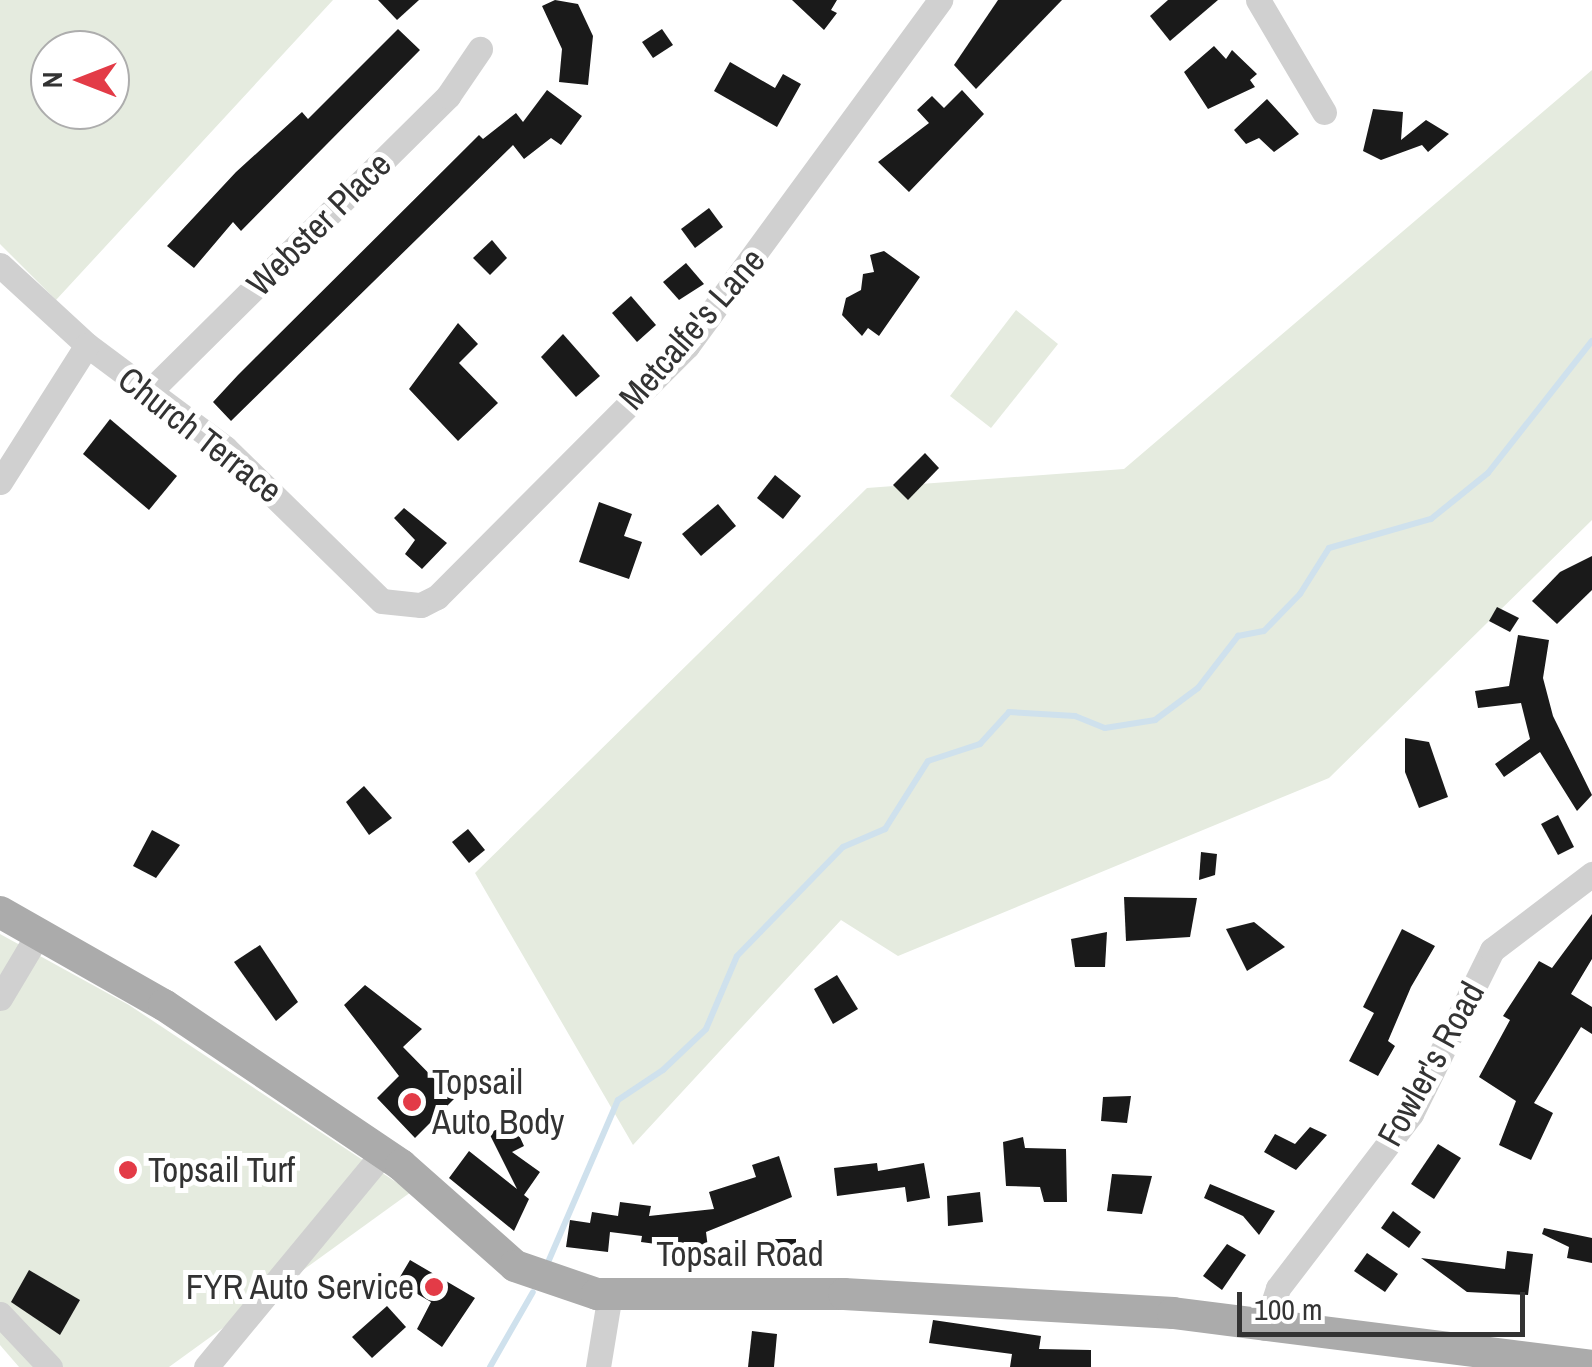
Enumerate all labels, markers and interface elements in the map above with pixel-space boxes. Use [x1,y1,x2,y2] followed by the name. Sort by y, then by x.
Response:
[30,30,130,130] north arrow
[33,72,71,88] text: N
[238,143,400,305] street label: Webster Place
[611,240,773,418] street label: Metcalfe's Lane
[110,358,290,512] street label: Church Terrace
[1369,975,1493,1153] street label: Fowler's Road
[432,1061,564,1143] place label: Topsail Auto Body
[401,1091,423,1113] marker: Topsail Auto Body
[148,1149,295,1191] place label: Topsail Turf
[117,1159,139,1181] marker: Topsail Turf
[656,1233,824,1275] street label: Topsail Road
[184,1266,414,1308] place label: FYR Auto Service
[1242,1272,1530,1334] scale bar
[423,1276,445,1298] marker: FYR Auto Service
[1254,1289,1322,1329] text: 100 m

